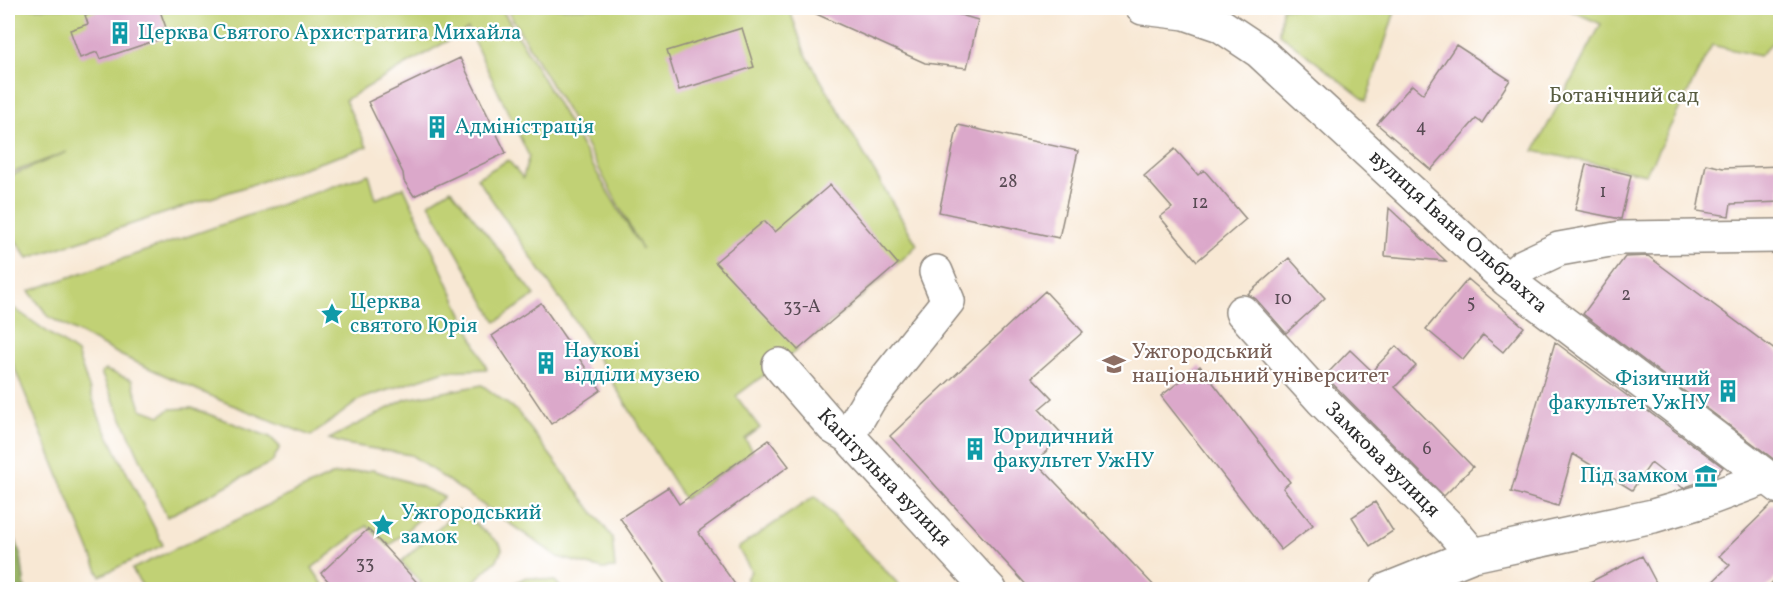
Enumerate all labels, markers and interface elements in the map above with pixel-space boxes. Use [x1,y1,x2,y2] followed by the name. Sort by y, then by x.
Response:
[138,19,521,48] place label: Церква Святого Архистратига Михайла
[107,20,133,46] building icon: Церква Святого Архистратига Михайла
[1549,82,1699,111] park label: Ботанічний сад
[455,113,594,142] place label: Адміністрація
[424,114,450,140] building icon: Адміністрація
[1416,115,1426,140] house number: 4
[1362,144,1554,320] street label: вулиця Івана Ольбрахта
[999,170,1017,195] house number: 28
[1600,180,1606,205] house number: 1
[1192,191,1208,216] house number: 12
[1621,283,1631,308] house number: 2
[1274,287,1292,312] house number: 10
[350,288,477,341] place label: Церква святого Юрія
[1467,291,1475,316] house number: 5
[783,295,821,320] house number: 33-А
[319,301,345,327] place icon: Церква святого Юрія
[564,337,700,390] place label: Наукові відділи музею
[1132,338,1389,391] place label: Ужгородський національний університет
[533,350,559,376] building icon: Наукові відділи музею
[1101,351,1127,377] school or university icon: Ужгородський національний університет
[1549,365,1710,418] place label: Фізичний факультет УжНУ
[1715,378,1741,404] building icon: Фізичний факультет УжНУ
[1318,396,1446,524] street label: Замкова вулиця
[810,402,958,554] street label: Капітульна вулиця
[993,423,1155,476] place label: Юридичний факультет УжНУ
[962,436,988,462] building icon: Юридичний факультет УжНУ
[1422,437,1432,462] house number: 6
[1580,462,1688,491] place label: Під замком
[1693,463,1719,489] museum icon: Під замком
[401,499,542,552] place label: Ужгородський замок
[370,512,396,538] place icon: Ужгородський замок
[356,552,374,577] house number: 33

